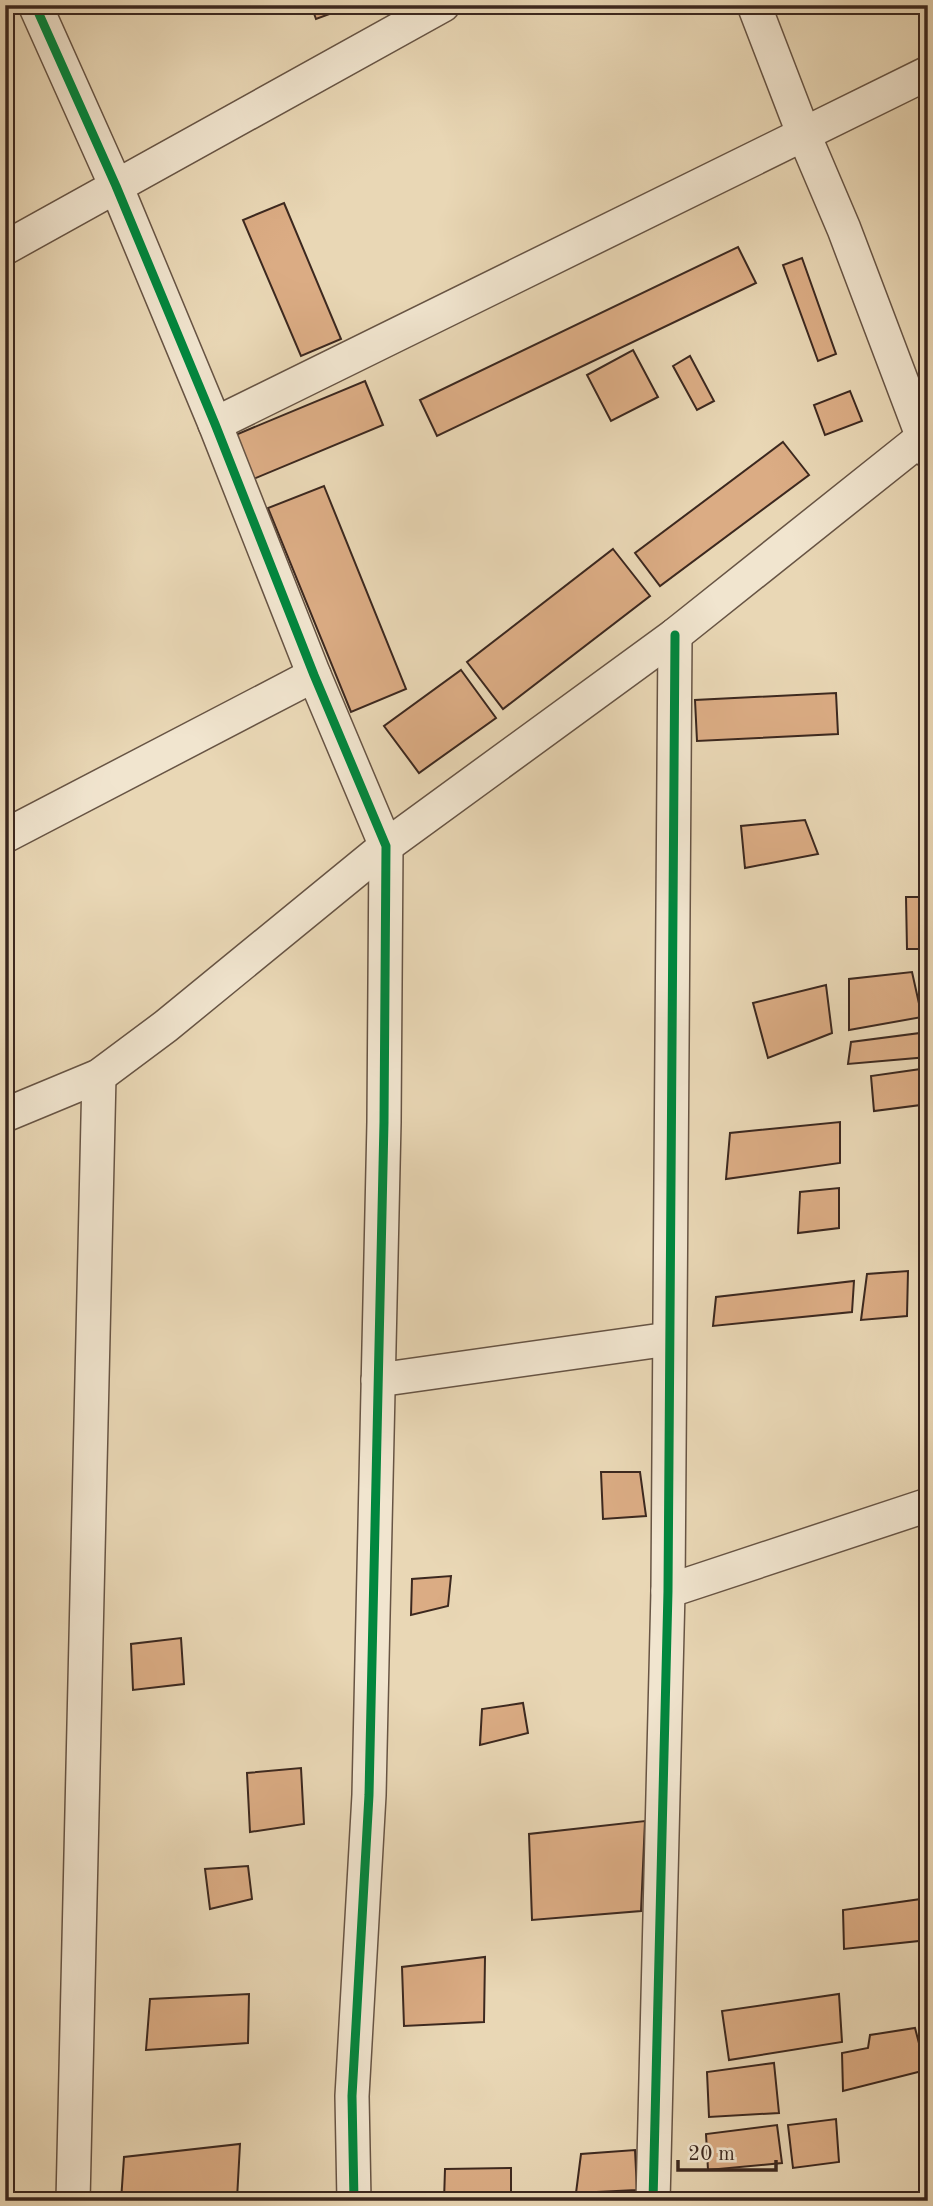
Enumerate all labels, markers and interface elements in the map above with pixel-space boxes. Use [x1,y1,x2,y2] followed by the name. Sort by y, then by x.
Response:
[678,2129,776,2173] scale bar
[688,2144,735,2165] text: 20 m

